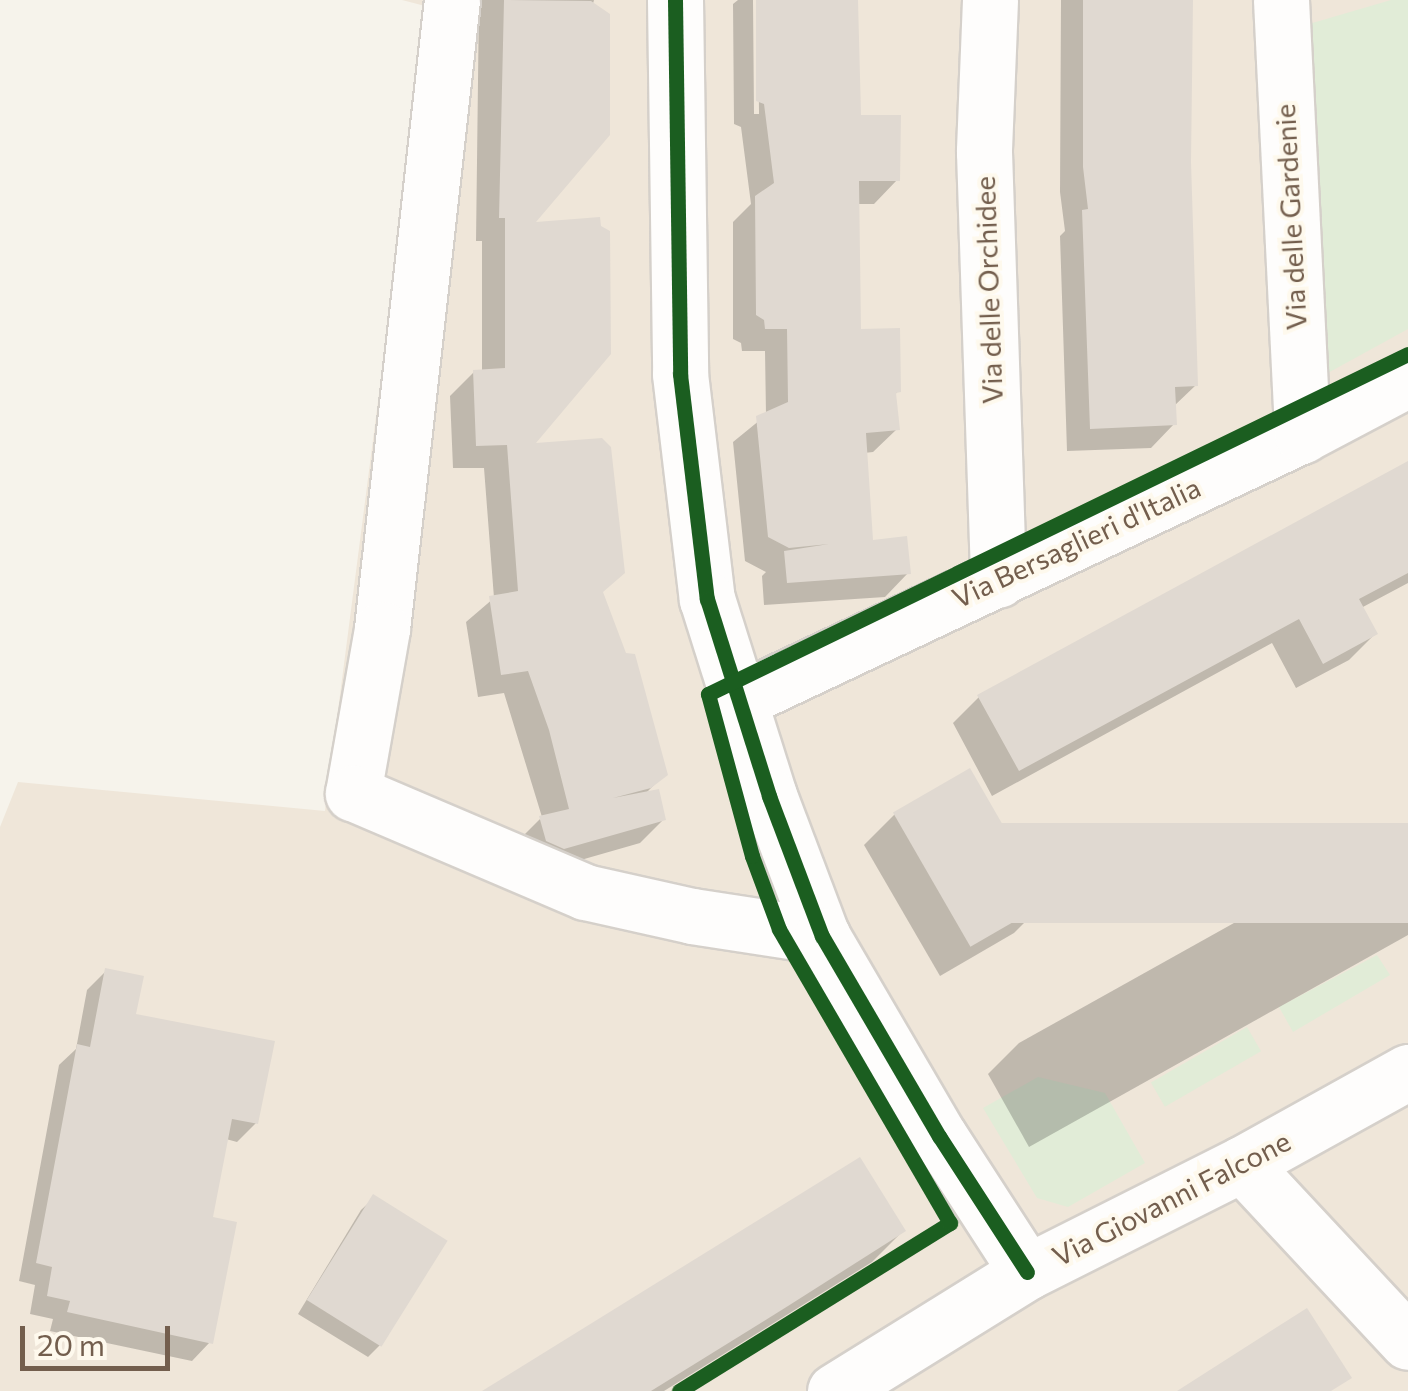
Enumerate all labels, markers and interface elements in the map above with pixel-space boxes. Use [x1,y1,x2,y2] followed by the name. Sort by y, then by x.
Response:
[1267,103,1313,331] street label: Via delle Gardenie
[967,175,1009,405] street label: Via delle Orchidee
[947,470,1205,614] street label: Via Bersaglieri d'Italia
[1046,1123,1296,1273] street label: Via Giovanni Falcone
[25,1306,175,1368] scale bar
[37,1325,105,1362] text: 20 m

